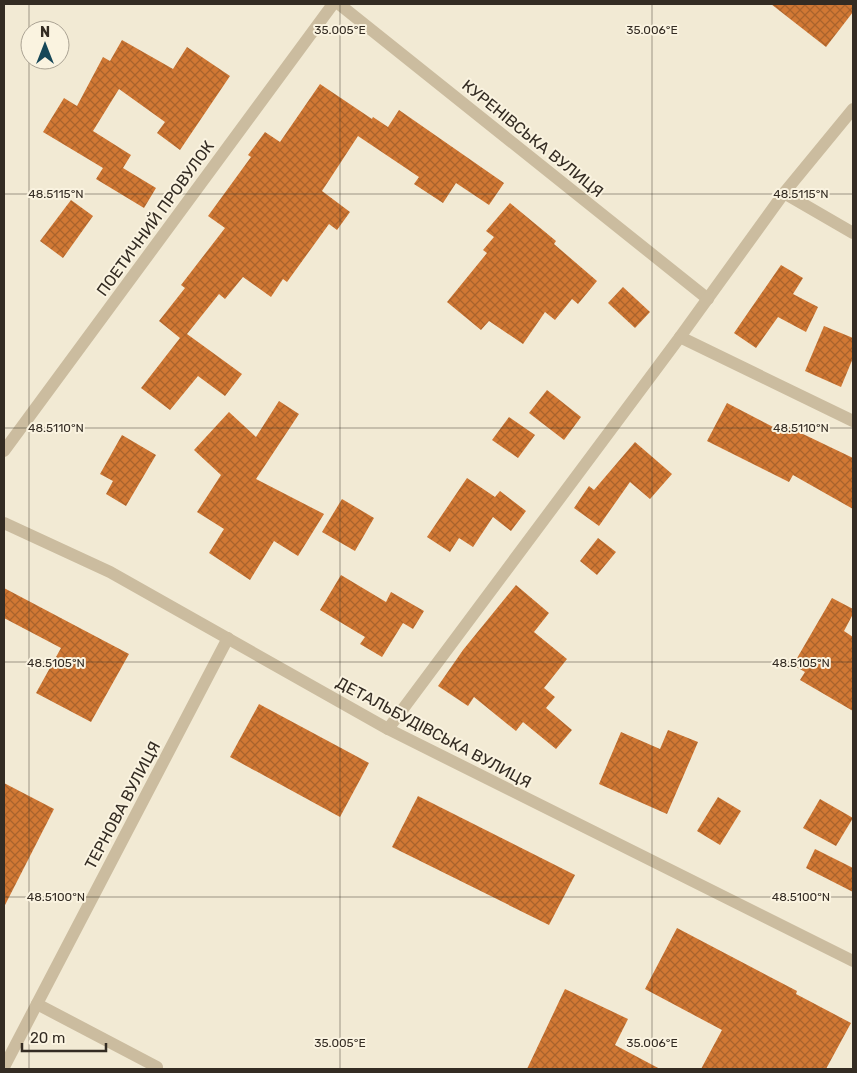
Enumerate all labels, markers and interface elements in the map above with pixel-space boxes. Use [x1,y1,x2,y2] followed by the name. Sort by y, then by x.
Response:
[20,20,70,70] north arrow
[314,23,366,37] text: 35.005°E
[626,23,678,37] text: 35.006°E
[40,24,50,41] text: N
[458,76,607,201] street label: КУРЕНІВСЬКА ВУЛИЦЯ
[93,137,218,300] street label: ПОЕТИЧНИЙ ПРОВУЛОК
[28,187,84,201] text: 48.5115°N
[773,187,829,201] text: 48.5115°N
[28,421,84,435] text: 48.5110°N
[773,421,829,435] text: 48.5110°N
[27,656,85,670] text: 48.5105°N
[772,656,830,670] text: 48.5105°N
[333,673,535,792] street label: ДЕТАЛЬБУДІВСЬКА ВУЛИЦЯ
[81,738,164,872] street label: ТЕРНОВА ВУЛИЦЯ
[27,890,85,904] text: 48.5100°N
[772,890,830,904] text: 48.5100°N
[22,1020,106,1052] scale bar
[30,1029,65,1047] text: 20 m
[314,1036,366,1050] text: 35.005°E
[626,1036,678,1050] text: 35.006°E

